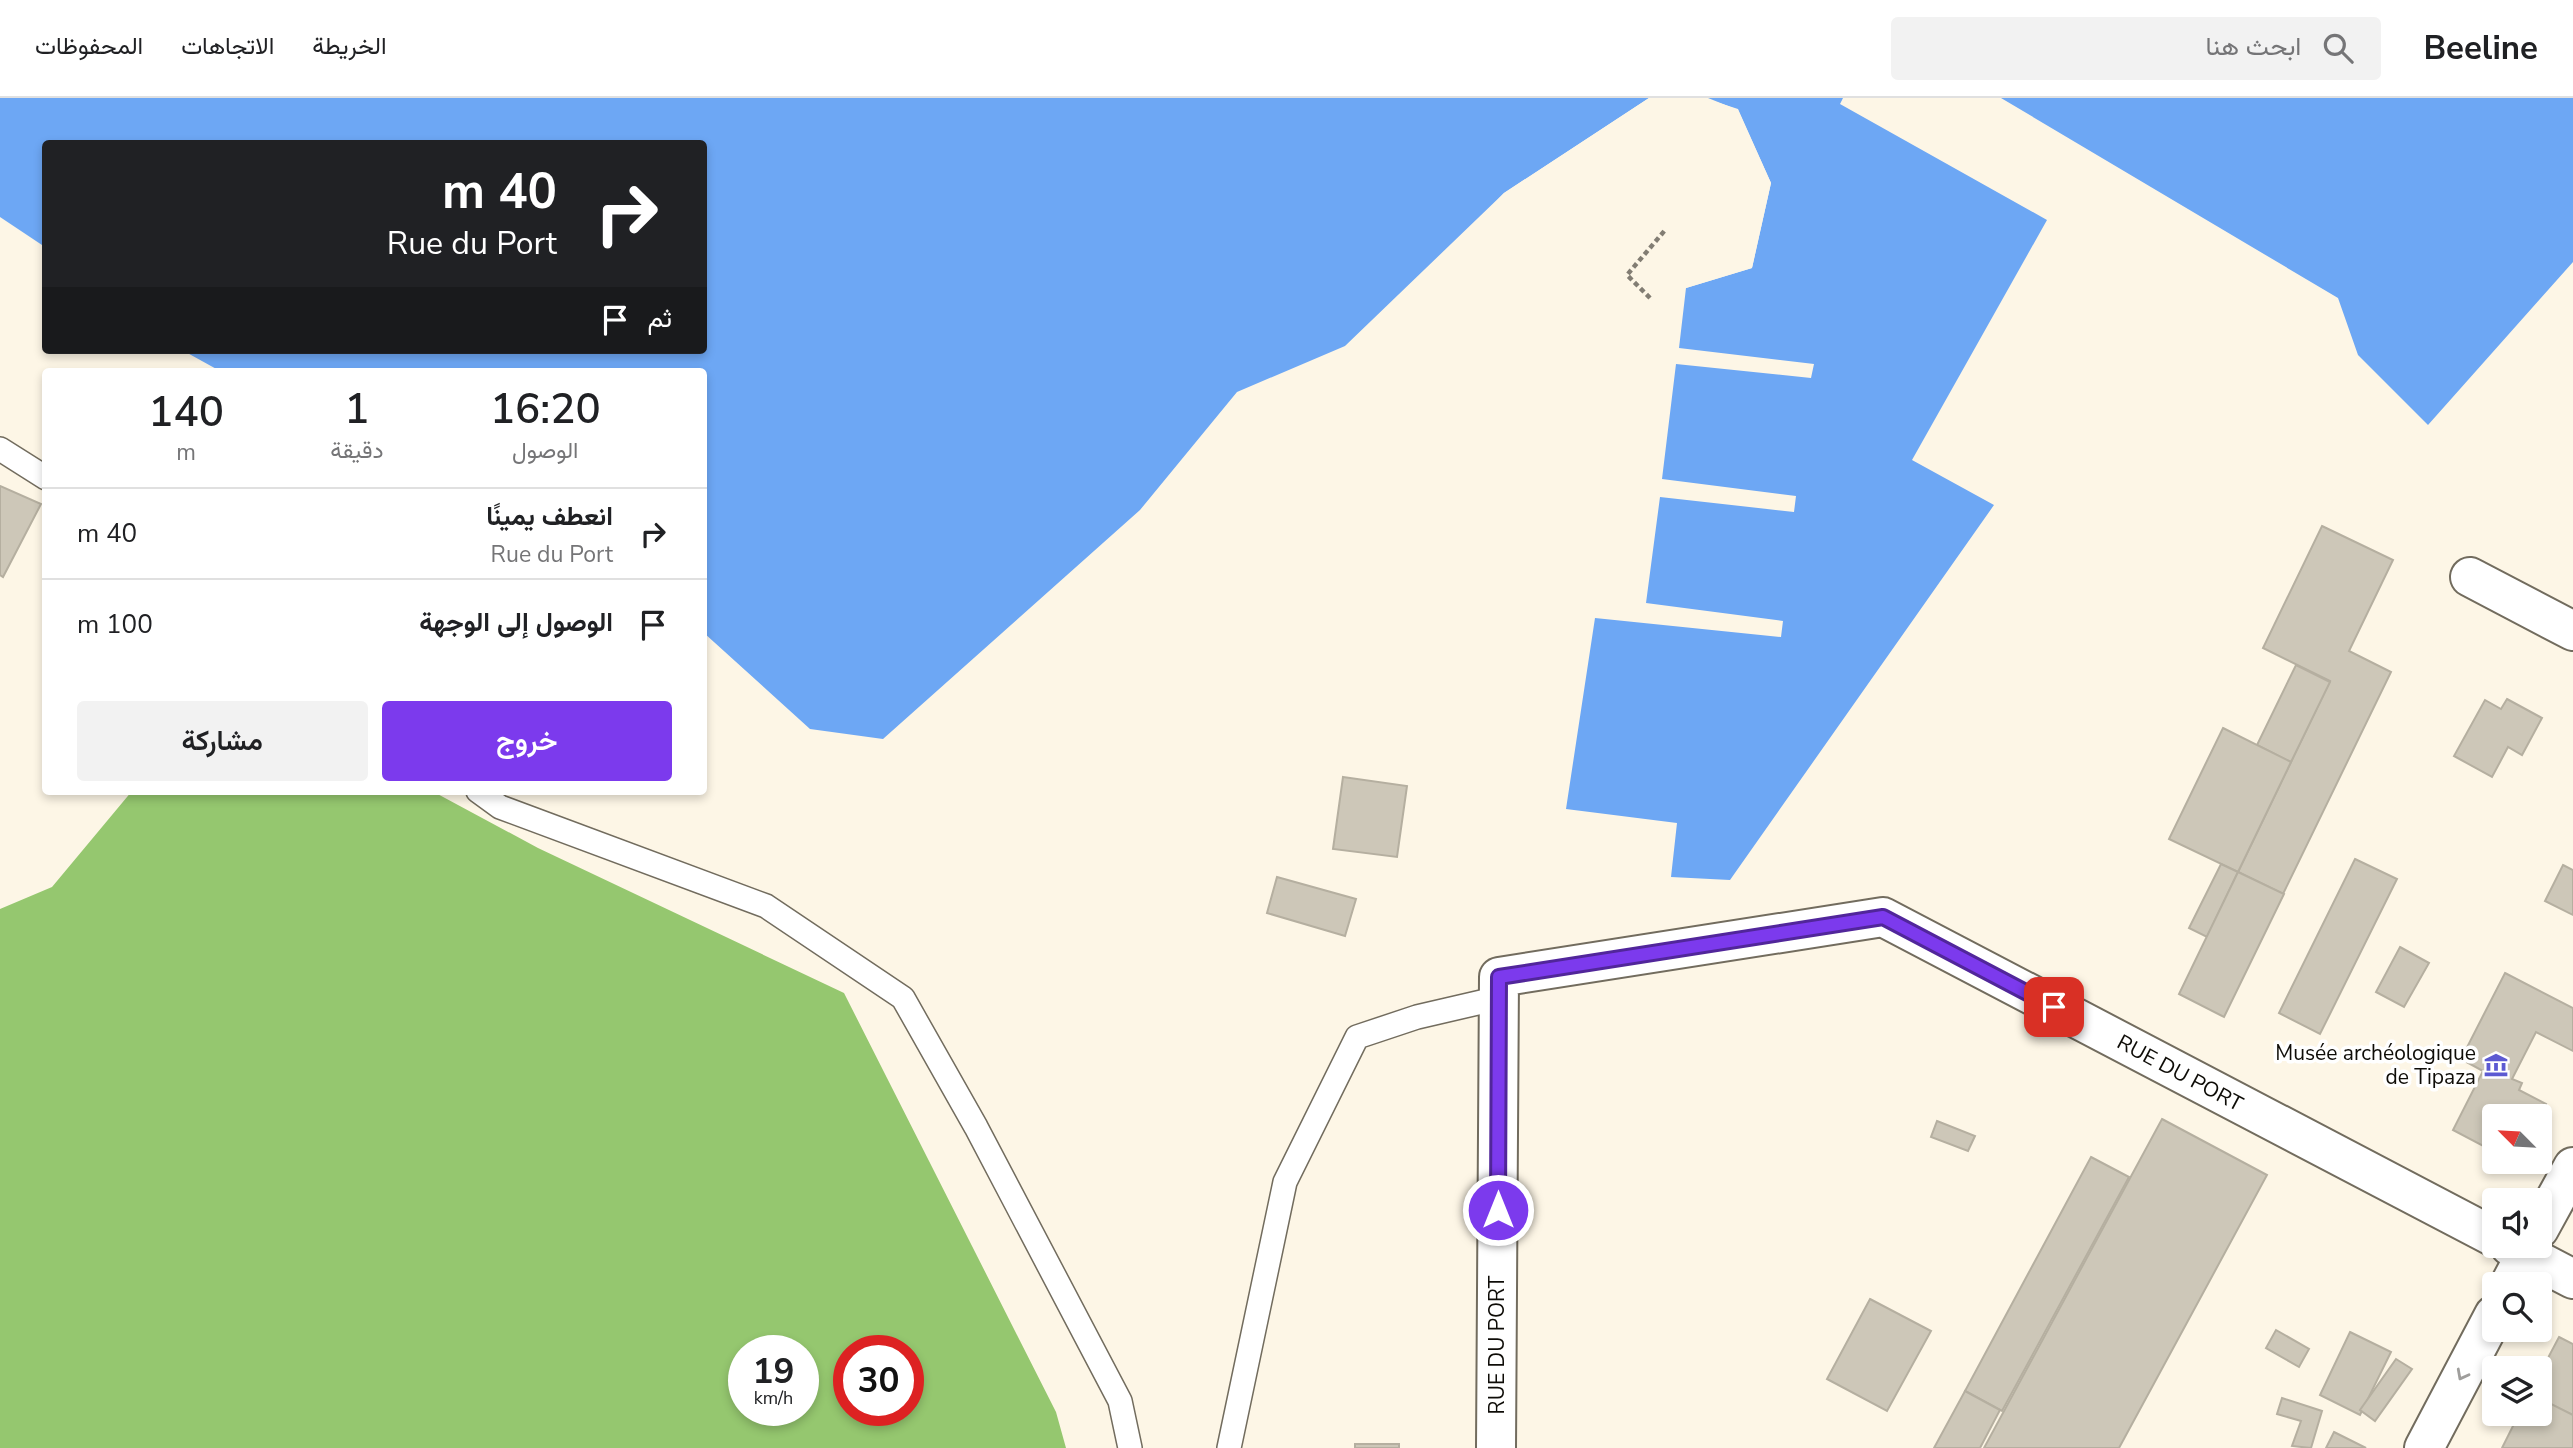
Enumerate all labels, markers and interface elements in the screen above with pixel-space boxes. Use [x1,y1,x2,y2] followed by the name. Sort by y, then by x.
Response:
[1891,17,2381,80] search box
[2423,26,2538,71] text: Beeline
[2205,29,2301,64] text: ابحث هنا
[2319,29,2357,67] icon: search
[35,30,143,62] text: المحفوظات
[181,30,274,62] text: الاتجاهات
[312,30,387,62] text: الخريطة
[442,158,557,225] text: 40 m
[581,168,672,259] icon: right
[387,222,557,265] text: Rue du Port
[596,301,634,339] icon: arrive
[648,301,672,336] text: ثم
[344,381,370,438] text: 1
[490,381,601,438] text: 16:20
[148,384,224,441] text: 140
[330,435,384,466] text: دقيقة
[512,435,578,466] text: الوصول
[176,437,196,468] text: m
[486,499,613,534] text: انعطف يمينًا
[634,515,672,553] icon: right
[77,516,137,551] text: 40 m
[491,539,613,570] text: Rue du Port
[419,605,613,640] text: الوصول إلى الوجهة
[634,606,672,644] icon: arrive
[77,607,153,642] text: 100 m
[77,701,368,781] button: مشاركة
[382,701,672,781] button: خروج
[2024,977,2084,1037] pin
[2035,988,2073,1026] icon: arrive
[2112,1028,2248,1118] street label: RUE DU PORT
[2275,1039,2476,1091] place label: Musée archéologique de Tipaza
[2482,1051,2510,1079] museum icon: Musée archéologique de Tipaza
[2482,1104,2552,1174] north arrow
[2482,1104,2552,1426] map controls
[1461,1173,1535,1247] position arrow
[2482,1188,2552,1258] button: sound
[2482,1272,2552,1342] button: search
[1483,1275,1511,1414] street label: RUE DU PORT
[833,1335,924,1426] speed limit sign: 30
[752,1348,795,1395] text: 19
[2482,1356,2552,1426] button: layers
[2457,1368,2470,1380] one-way arrow
[754,1386,793,1410] text: km/h

